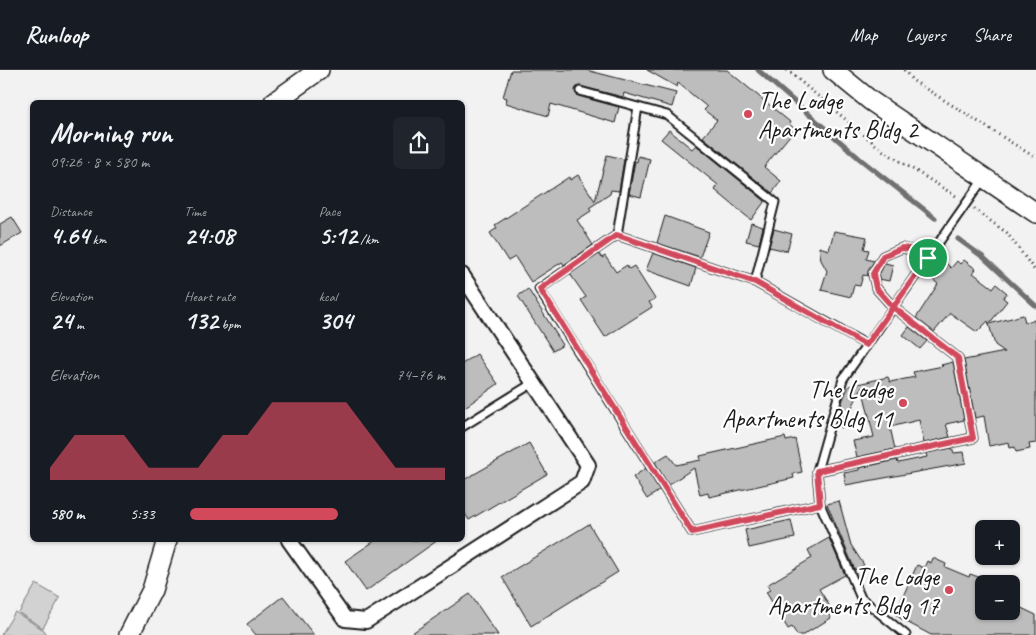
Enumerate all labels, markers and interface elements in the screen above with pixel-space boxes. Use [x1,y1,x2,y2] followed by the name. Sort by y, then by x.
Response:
[25,20,88,50] text: Runloop
[850,24,878,46] text: Map
[906,24,945,46] text: Layers
[973,24,1011,46] text: Share
[758,85,919,146] place label: The Lodge Apartments Bldg 2
[742,108,754,120] marker: The Lodge Apartments Bldg 2
[50,115,172,150] text: Morning run
[393,117,445,169] button: share
[50,152,149,172] text: 09:26 · 8 × 580 m
[50,203,92,220] text: Distance
[184,203,206,220] text: Time
[319,203,340,220] text: Pace
[50,220,89,252] text: 4.64
[184,220,234,252] text: 24:08
[319,220,357,252] text: 5:12
[89,231,106,248] text: km
[357,231,379,248] text: /km
[907,237,949,279] pin
[914,244,942,272] icon: arrive
[50,288,93,305] text: Elevation
[184,288,235,305] text: Heart rate
[319,288,337,305] text: kcal
[50,305,73,337] text: 24
[184,305,218,337] text: 132
[319,305,352,337] text: 304
[73,316,84,333] text: m
[218,316,241,333] text: bpm
[50,365,99,385] text: Elevation
[396,365,445,385] text: 74–76 m
[722,374,895,435] place label: The Lodge Apartments Bldg 11
[897,397,909,409] marker: The Lodge Apartments Bldg 11
[50,504,84,524] text: 580 m
[130,504,155,524] text: 5:33
[975,520,1020,620] map controls
[975,520,1020,565] button: +
[768,561,941,622] place label: The Lodge Apartments Bldg 17
[975,575,1020,620] button: −
[943,584,955,596] marker: The Lodge Apartments Bldg 17

